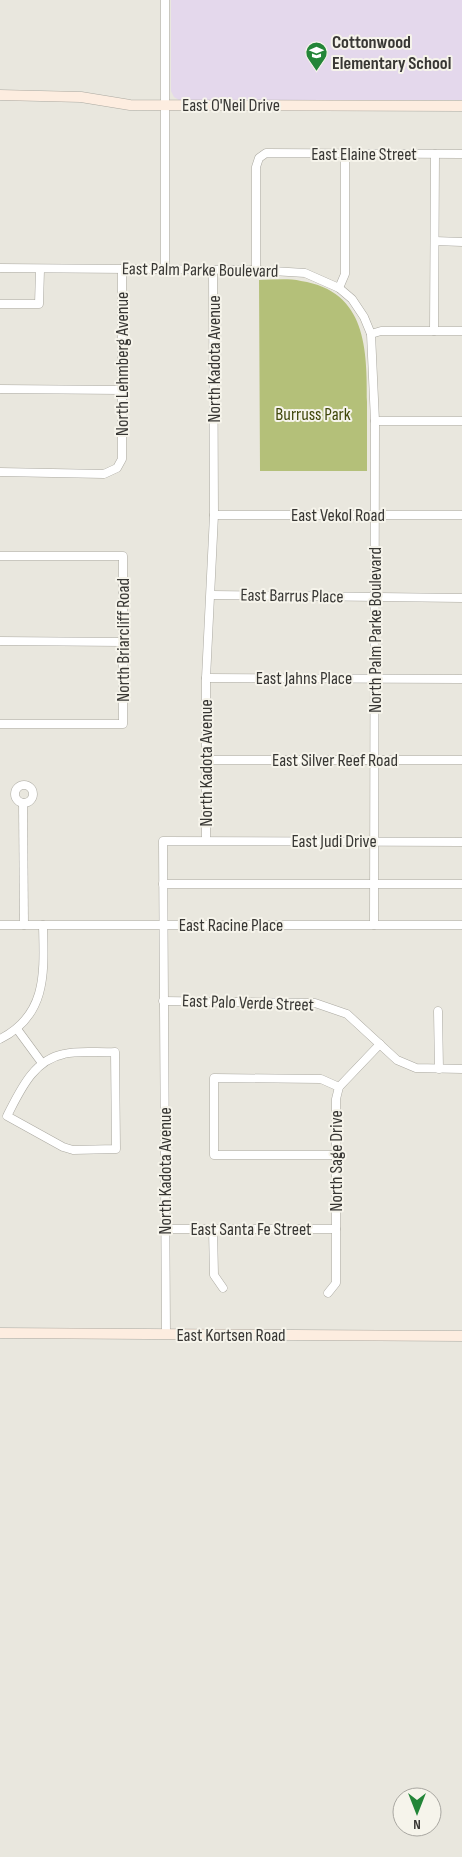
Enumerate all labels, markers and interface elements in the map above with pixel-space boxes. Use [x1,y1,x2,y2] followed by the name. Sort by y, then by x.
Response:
[332,32,451,74] place label: Cottonwood Elementary School
[304,40,328,71] school or university icon: Cottonwood Elementary School
[182,95,280,116] street label: East O'Neil Drive
[311,144,417,165] street label: East Elaine Street
[122,258,278,282] street label: East Palm Parke Boulevard
[112,292,133,436] street label: North Lehmberg Avenue
[204,295,225,423] street label: North Kadota Avenue
[275,404,351,425] park label: Burruss Park
[291,505,385,526] street label: East Vekol Road
[365,547,386,713] street label: North Palm Parke Boulevard
[113,578,134,702] street label: North Briarcliff Road
[240,585,344,607] street label: East Barrus Place
[256,668,352,689] street label: East Jahns Place
[196,699,217,827] street label: North Kadota Avenue
[272,750,398,771] street label: East Silver Reef Road
[291,831,377,852] street label: East Judi Drive
[179,915,283,936] street label: East Racine Place
[182,990,315,1016] street label: East Palo Verde Street
[155,1107,176,1235] street label: North Kadota Avenue
[326,1110,347,1212] street label: North Sage Drive
[190,1219,312,1240] street label: East Santa Fe Street
[176,1325,286,1346] street label: East Kortsen Road
[392,1787,442,1837] north arrow
[413,1816,421,1833] text: N

